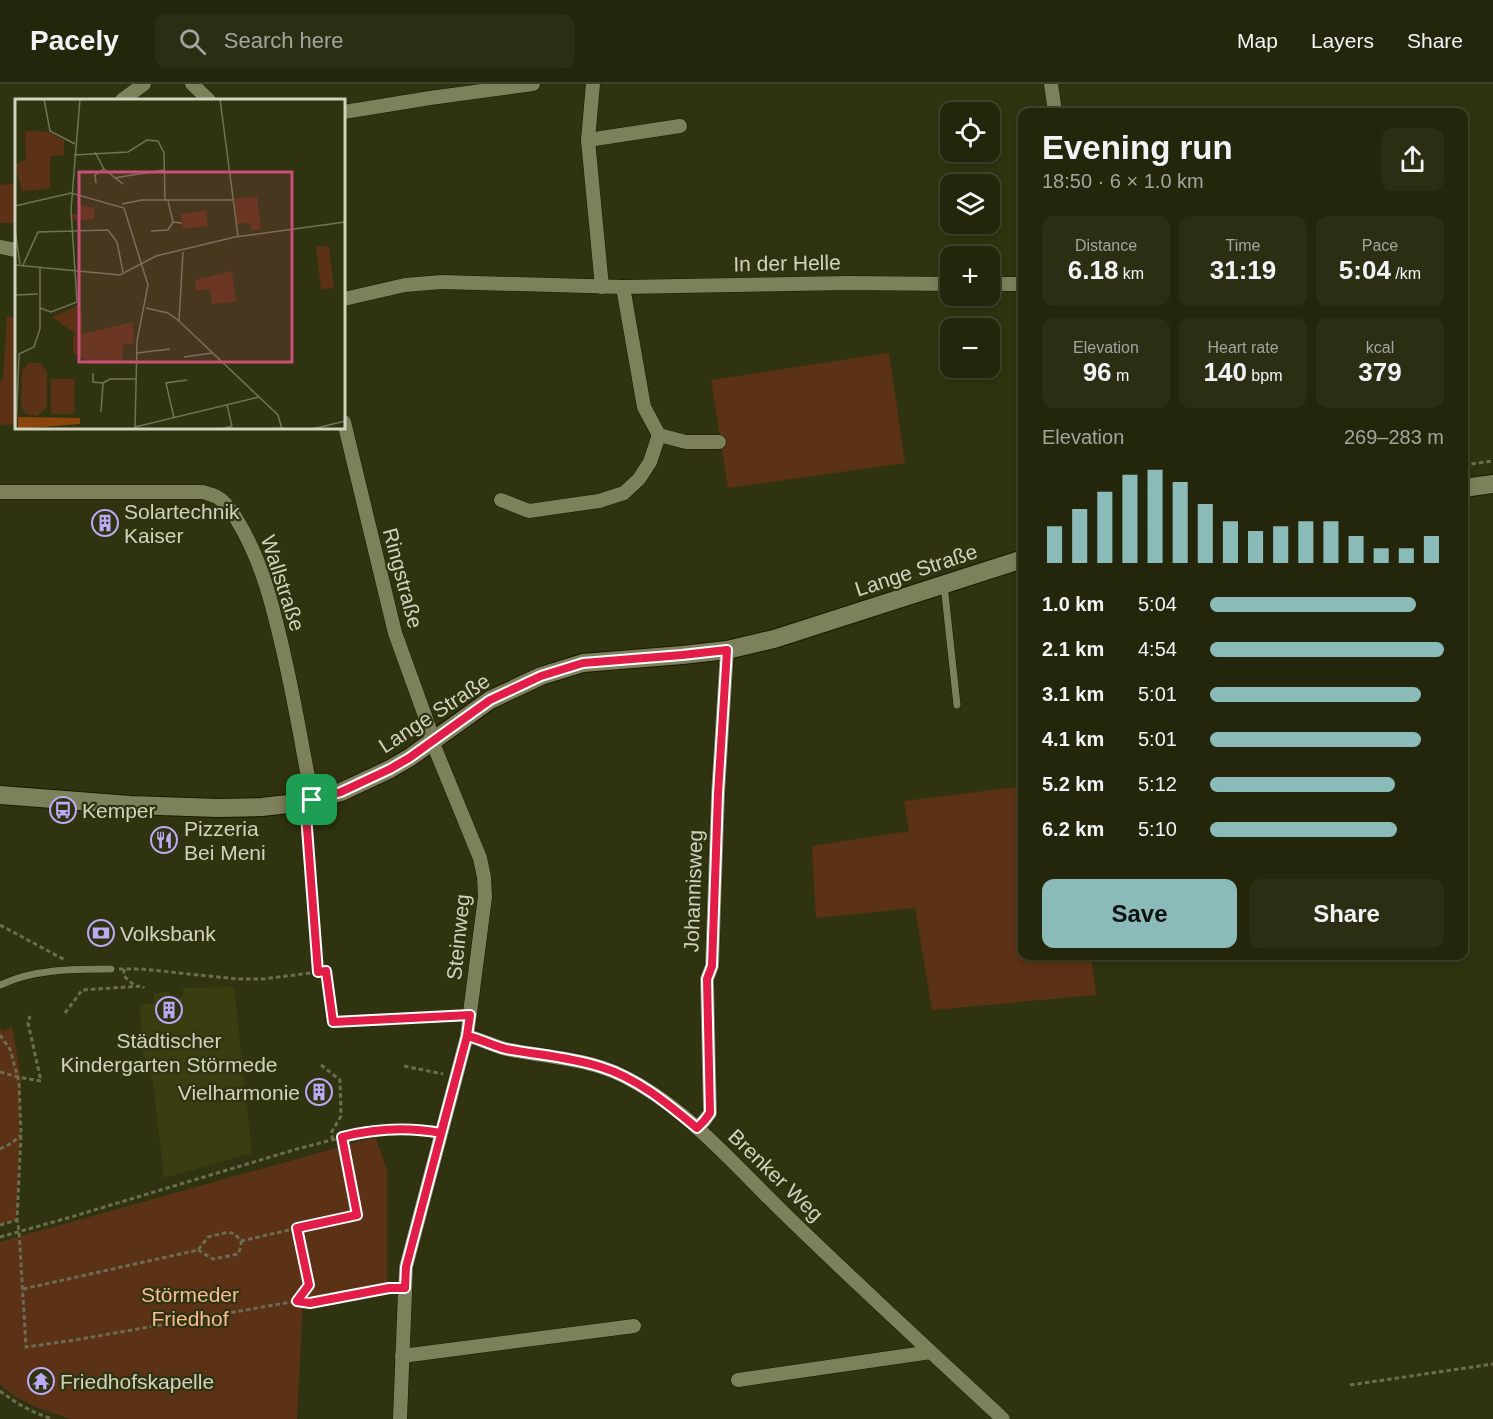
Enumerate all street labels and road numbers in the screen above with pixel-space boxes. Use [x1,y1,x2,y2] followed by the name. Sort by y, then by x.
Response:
[733,251,841,275] street label: In der Helle
[379,525,427,631] street label: Ringstraße
[257,532,309,634] street label: Wallstraße
[852,539,980,601] street label: Lange Straße
[374,669,494,757] street label: Lange Straße
[679,829,707,953] street label: Johannisweg
[442,893,474,981] street label: Steinweg
[724,1124,828,1226] street label: Brenker Weg

